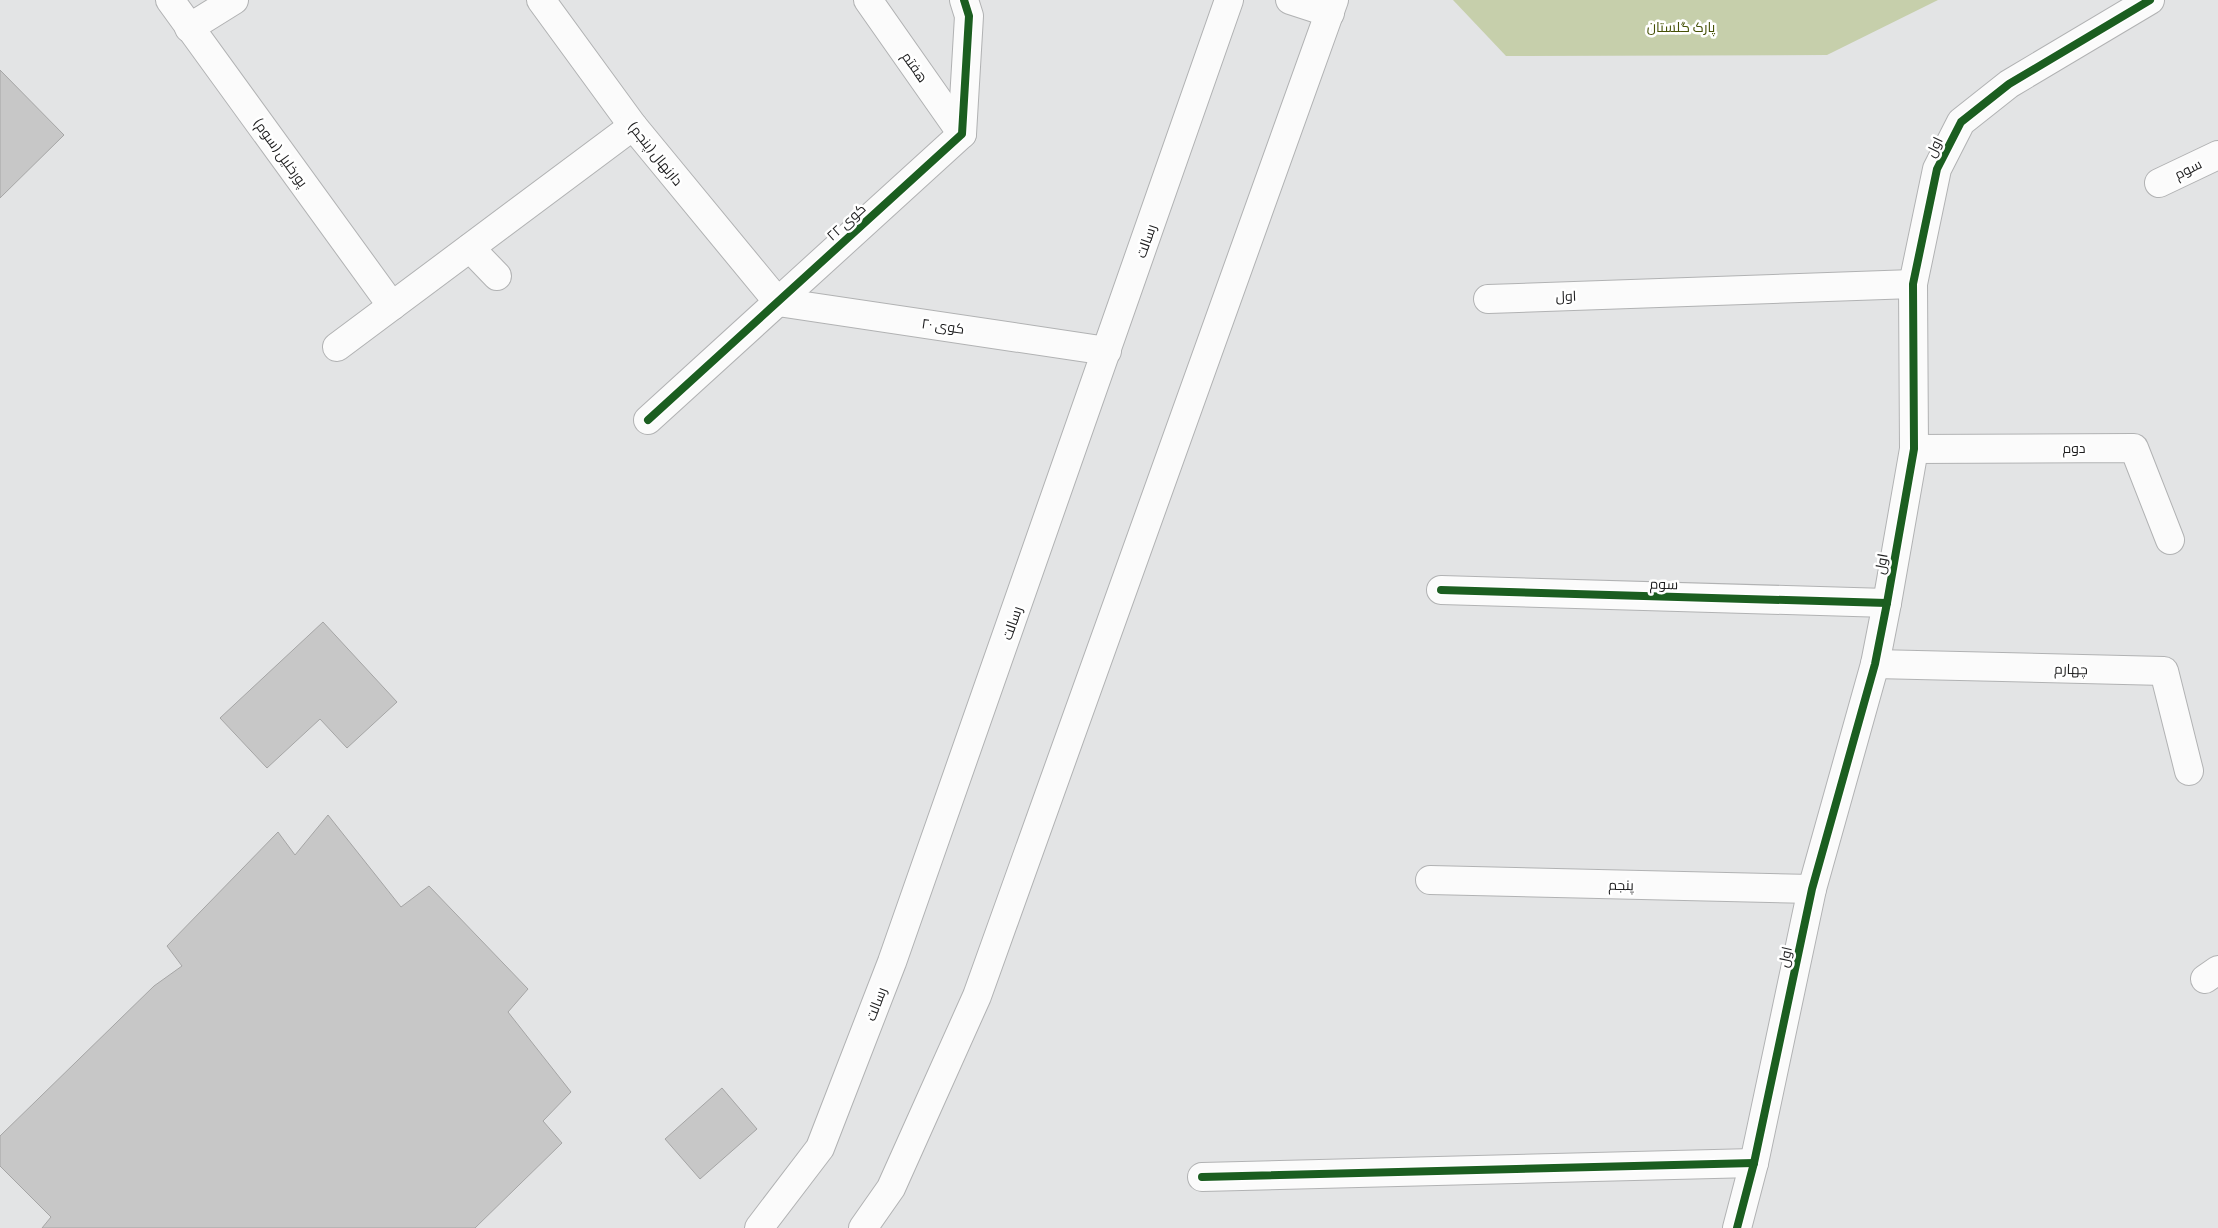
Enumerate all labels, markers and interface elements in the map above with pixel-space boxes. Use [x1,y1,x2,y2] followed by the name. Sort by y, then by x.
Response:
[1647,18,1716,37] park label: پارک گلستان
[897,48,932,86] street label: هفتم
[249,115,312,191] street label: پورخلیل (سوم)
[624,118,687,190] street label: دارنهال (پنجم)
[1921,134,1947,160] street label: اول
[2171,155,2205,184] street label: سوم
[823,200,869,244] street label: کوی ۲۲
[1132,222,1159,260] street label: رسالت
[1555,287,1577,305] street label: اول
[921,314,966,337] street label: کوی ۲۰
[2062,439,2086,458] street label: دوم
[1870,552,1892,576] street label: اول
[1649,575,1679,594] street label: سوم
[998,604,1025,642] street label: رسالت
[2054,660,2088,679] street label: چهارم
[1608,876,1634,895] street label: پنجم
[1774,945,1796,969] street label: اول
[861,985,890,1023] street label: رسالت

